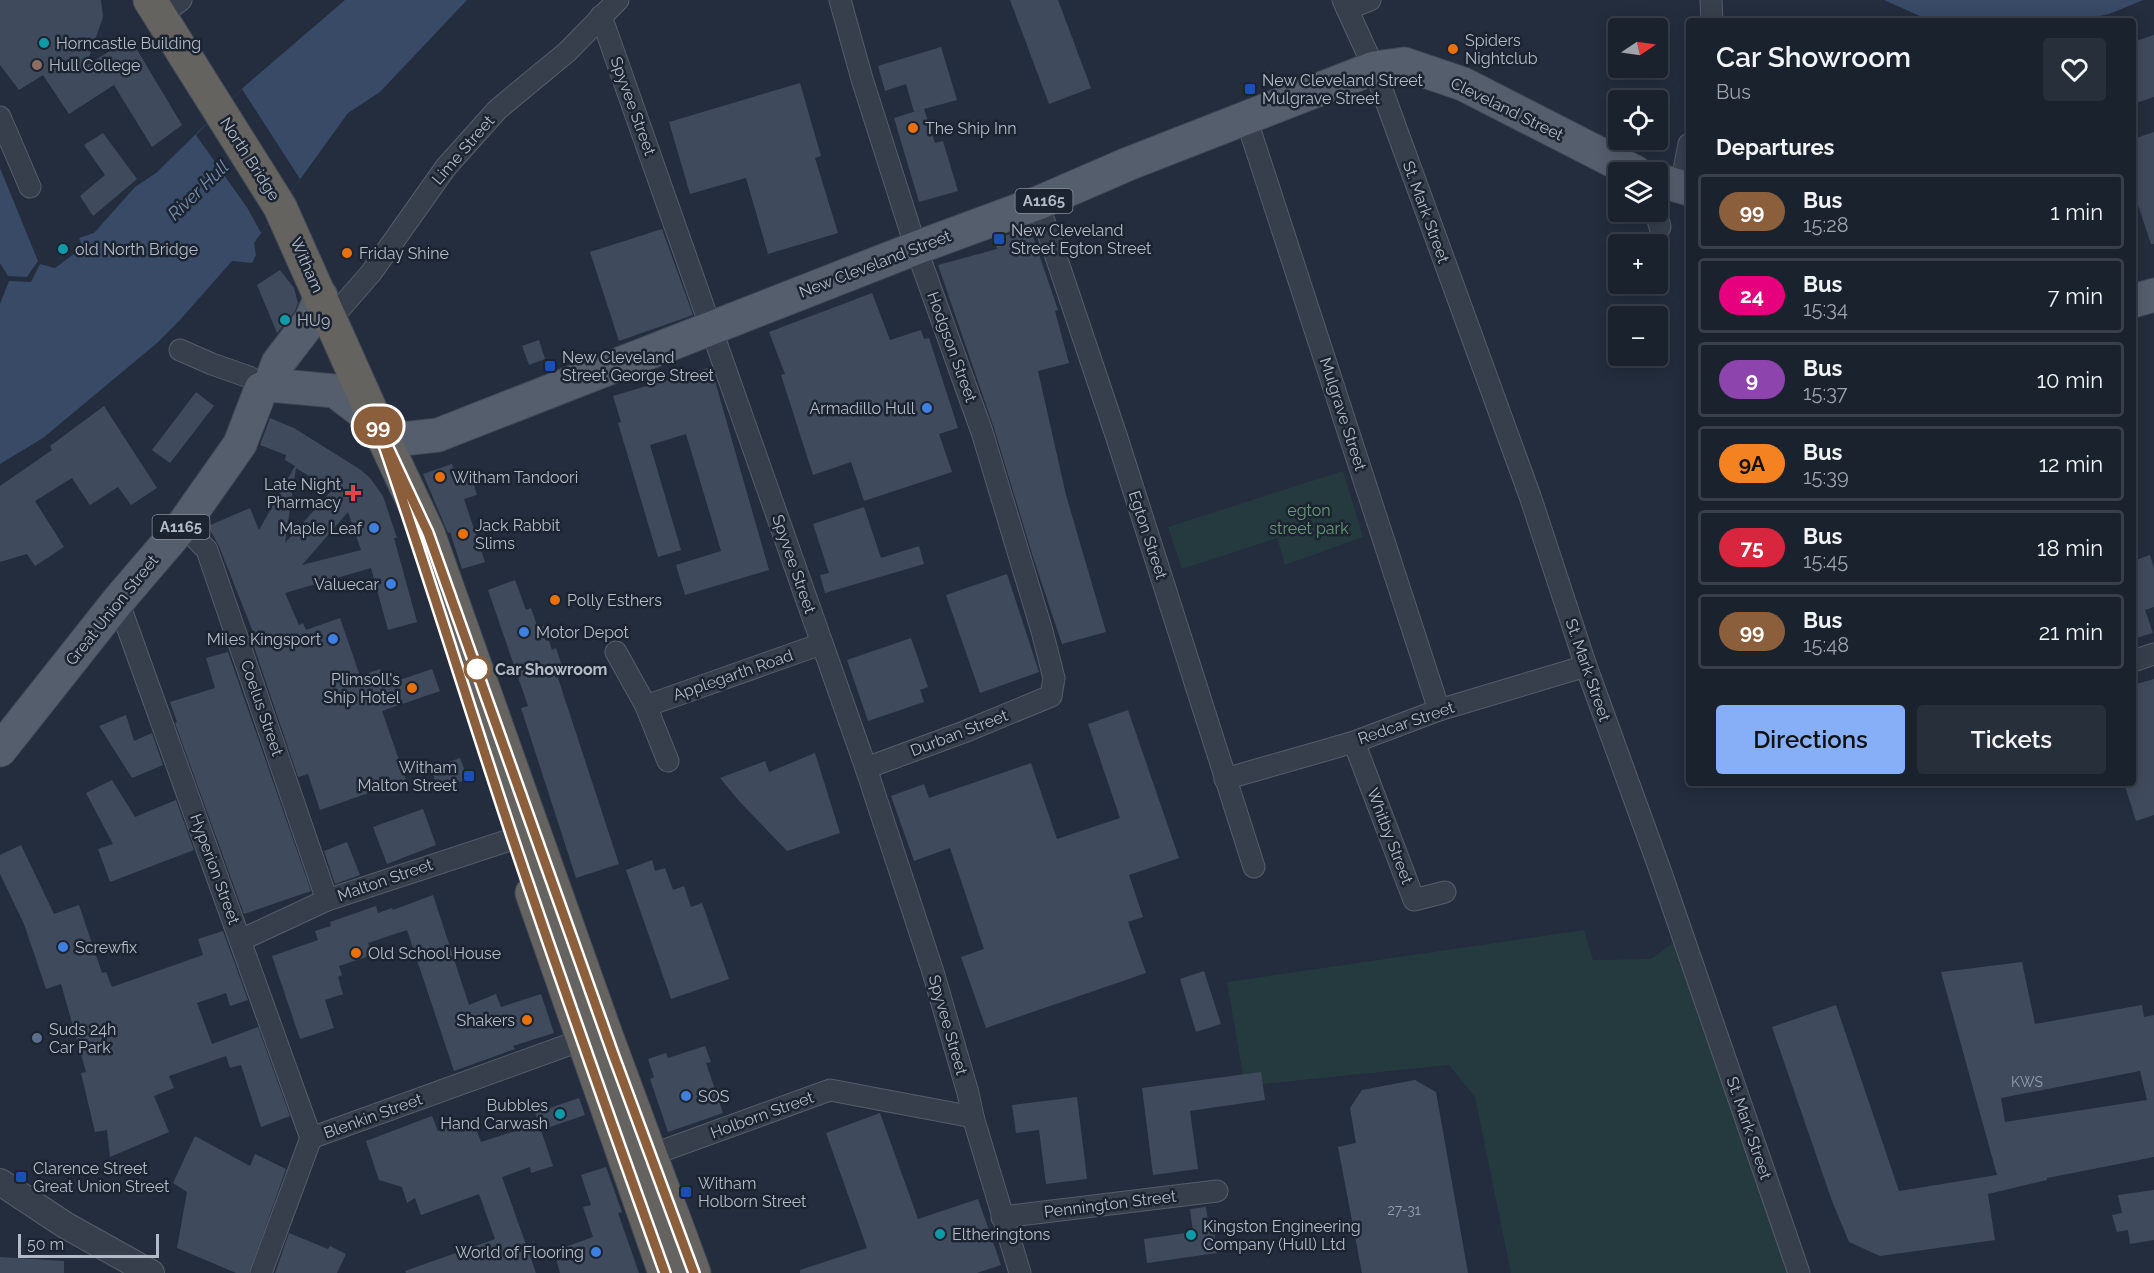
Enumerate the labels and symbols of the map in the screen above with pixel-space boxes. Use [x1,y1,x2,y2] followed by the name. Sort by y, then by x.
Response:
[1608,18,1668,78] north arrow
[1465,31,1538,68] place label: Spiders Nightclub
[56,34,201,53] place label: Horncastle Building
[37,36,51,50] marker: Horncastle Building
[1446,42,1460,56] marker: Spiders Nightclub
[606,54,660,158] street label: Spyvee Street
[49,56,140,75] place label: Hull College
[30,58,44,72] marker: Hull College
[1262,71,1424,108] place label: New Cleveland Street Mulgrave Street
[1448,74,1567,145] street label: Cleveland Street
[1243,82,1257,96] marker: New Cleveland Street Mulgrave Street
[428,111,499,188] street label: Lime Street
[216,114,284,204] street label: North Bridge
[925,119,1017,138] place label: The Ship Inn
[906,121,920,135] marker: The Ship Inn
[163,156,233,224] water label: River Hull
[1399,158,1453,266] street label: St. Mark Street
[1016,189,1072,213] road number: A1165
[1011,221,1152,258] place label: New Cleveland Street Egton Street
[796,226,954,302] street label: New Cleveland Street
[992,232,1006,246] marker: New Cleveland Street Egton Street
[286,234,328,296] street label: Witham
[75,240,198,259] place label: old North Bridge
[56,242,70,256] marker: old North Bridge
[359,244,449,263] place label: Friday Shine
[340,246,354,260] marker: Friday Shine
[923,289,981,405] street label: Hodgson Street
[297,311,330,330] place label: HU9
[278,313,292,327] marker: HU9
[562,348,715,385] place label: New Cleveland Street George Street
[1316,355,1370,474] street label: Mulgrave Street
[543,359,557,373] marker: New Cleveland Street George Street
[809,399,916,418] place label: Armadillo Hull
[920,401,934,415] marker: Armadillo Hull
[351,406,405,446] line badge: 99
[452,468,578,487] place label: Witham Tandoori
[433,470,447,484] marker: Witham Tandoori
[264,475,342,512] place label: Late Night Pharmacy
[346,486,360,500] marker: Late Night Pharmacy
[1125,488,1171,582] street label: Egton Street
[1269,501,1349,538] park label: egton street park
[768,512,820,617] street label: Spyvee Street
[152,515,210,539] road number: A1165
[475,516,561,553] place label: Jack Rabbit Slims
[279,519,363,538] place label: Maple Leaf
[367,521,381,535] marker: Maple Leaf
[456,527,470,541] marker: Jack Rabbit Slims
[62,551,163,669] street label: Great Union Street
[314,575,379,594] place label: Valuecar
[384,577,398,591] marker: Valuecar
[567,591,662,610] place label: Polly Esthers
[548,593,562,607] marker: Polly Esthers
[1562,616,1615,724] street label: St. Mark Street
[536,623,629,642] place label: Motor Depot
[517,625,531,639] marker: Motor Depot
[207,630,322,649] place label: Miles Kingsport
[326,632,340,646] marker: Miles Kingsport
[670,646,796,704] street label: Applegarth Road
[464,656,490,682] marker: Car Showroom
[237,658,287,759] street label: Coelus Street
[495,660,607,679] place label: Car Showroom
[323,670,401,707] place label: Plimsoll's Ship Hotel
[405,681,419,695] marker: Plimsoll's Ship Hotel
[1355,697,1457,748] street label: Redcar Street
[908,705,1011,760] street label: Durban Street
[357,758,458,795] place label: Witham Malton Street
[462,769,476,783] marker: Witham Malton Street
[1363,785,1417,887] street label: Whitby Street
[186,811,244,927] street label: Hyperion Street
[335,855,436,905] street label: Malton Street
[75,938,137,957] place label: Screwfix
[56,940,70,954] marker: Screwfix
[368,944,501,963] place label: Old School House
[349,946,363,960] marker: Old School House
[925,973,972,1078] street label: Spyvee Street
[456,1011,515,1030] place label: Shakers
[520,1013,534,1027] marker: Shakers
[49,1020,116,1057] place label: Suds 24h Car Park
[30,1031,44,1045] marker: Suds 24h Car Park
[1723,1074,1776,1182] street label: St. Mark Street
[2011,1074,2043,1090] house number: KWS
[698,1087,730,1106] place label: SOS
[708,1087,817,1142] street label: Holborn Street
[321,1089,425,1143] street label: Blenkin Street
[679,1089,693,1103] marker: SOS
[440,1096,548,1133] place label: Bubbles Hand Carwash
[553,1107,567,1121] marker: Bubbles Hand Carwash
[33,1159,170,1196] place label: Clarence Street Great Union Street
[14,1170,28,1184] marker: Clarence Street Great Union Street
[698,1174,807,1211] place label: Witham Holborn Street
[679,1185,693,1199] marker: Witham Holborn Street
[1043,1186,1178,1222] street label: Pennington Street
[1387,1202,1421,1218] house number: 27-31
[1203,1217,1361,1254] place label: Kingston Engineering Company (Hull) Ltd
[952,1225,1051,1244] place label: Eltheringtons
[933,1227,947,1241] marker: Eltheringtons
[1184,1228,1198,1242] marker: Kingston Engineering Company (Hull) Ltd
[18,1231,159,1258] scale bar
[455,1243,584,1262] place label: World of Flooring
[589,1245,603,1259] marker: World of Flooring

